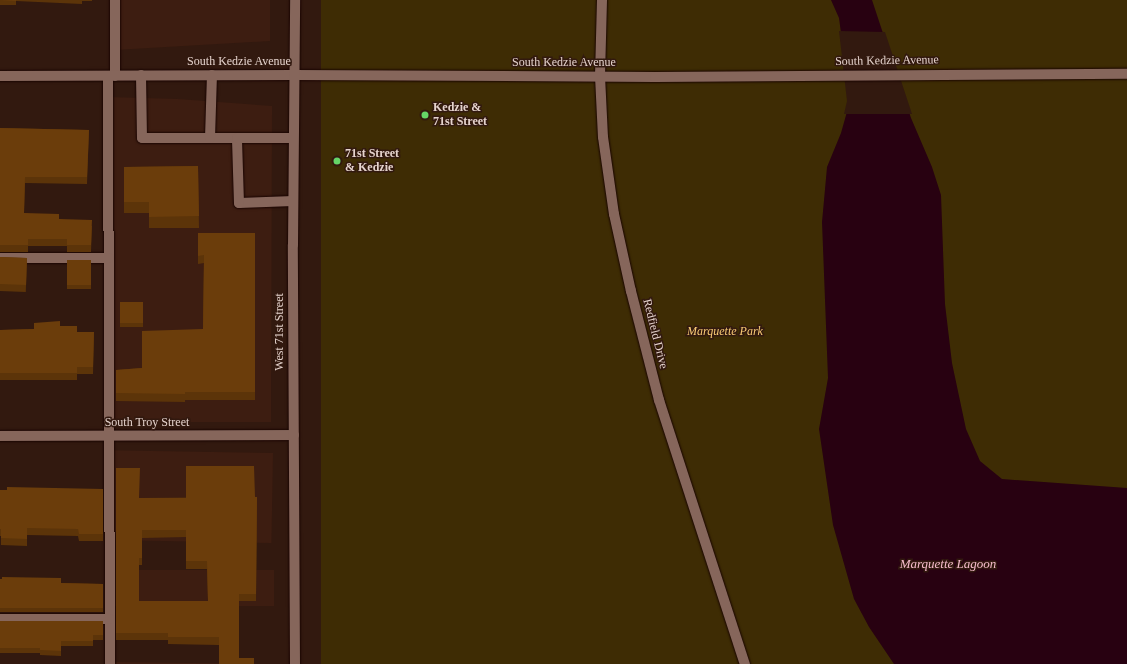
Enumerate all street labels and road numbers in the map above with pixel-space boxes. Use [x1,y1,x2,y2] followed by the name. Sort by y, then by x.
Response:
[835,53,939,69] street label: South Kedzie Avenue
[187,55,291,69] street label: South Kedzie Avenue
[512,56,616,70] street label: South Kedzie Avenue
[273,293,287,371] street label: West 71st Street
[639,298,671,370] street label: Redfield Drive
[105,416,189,430] street label: South Troy Street

